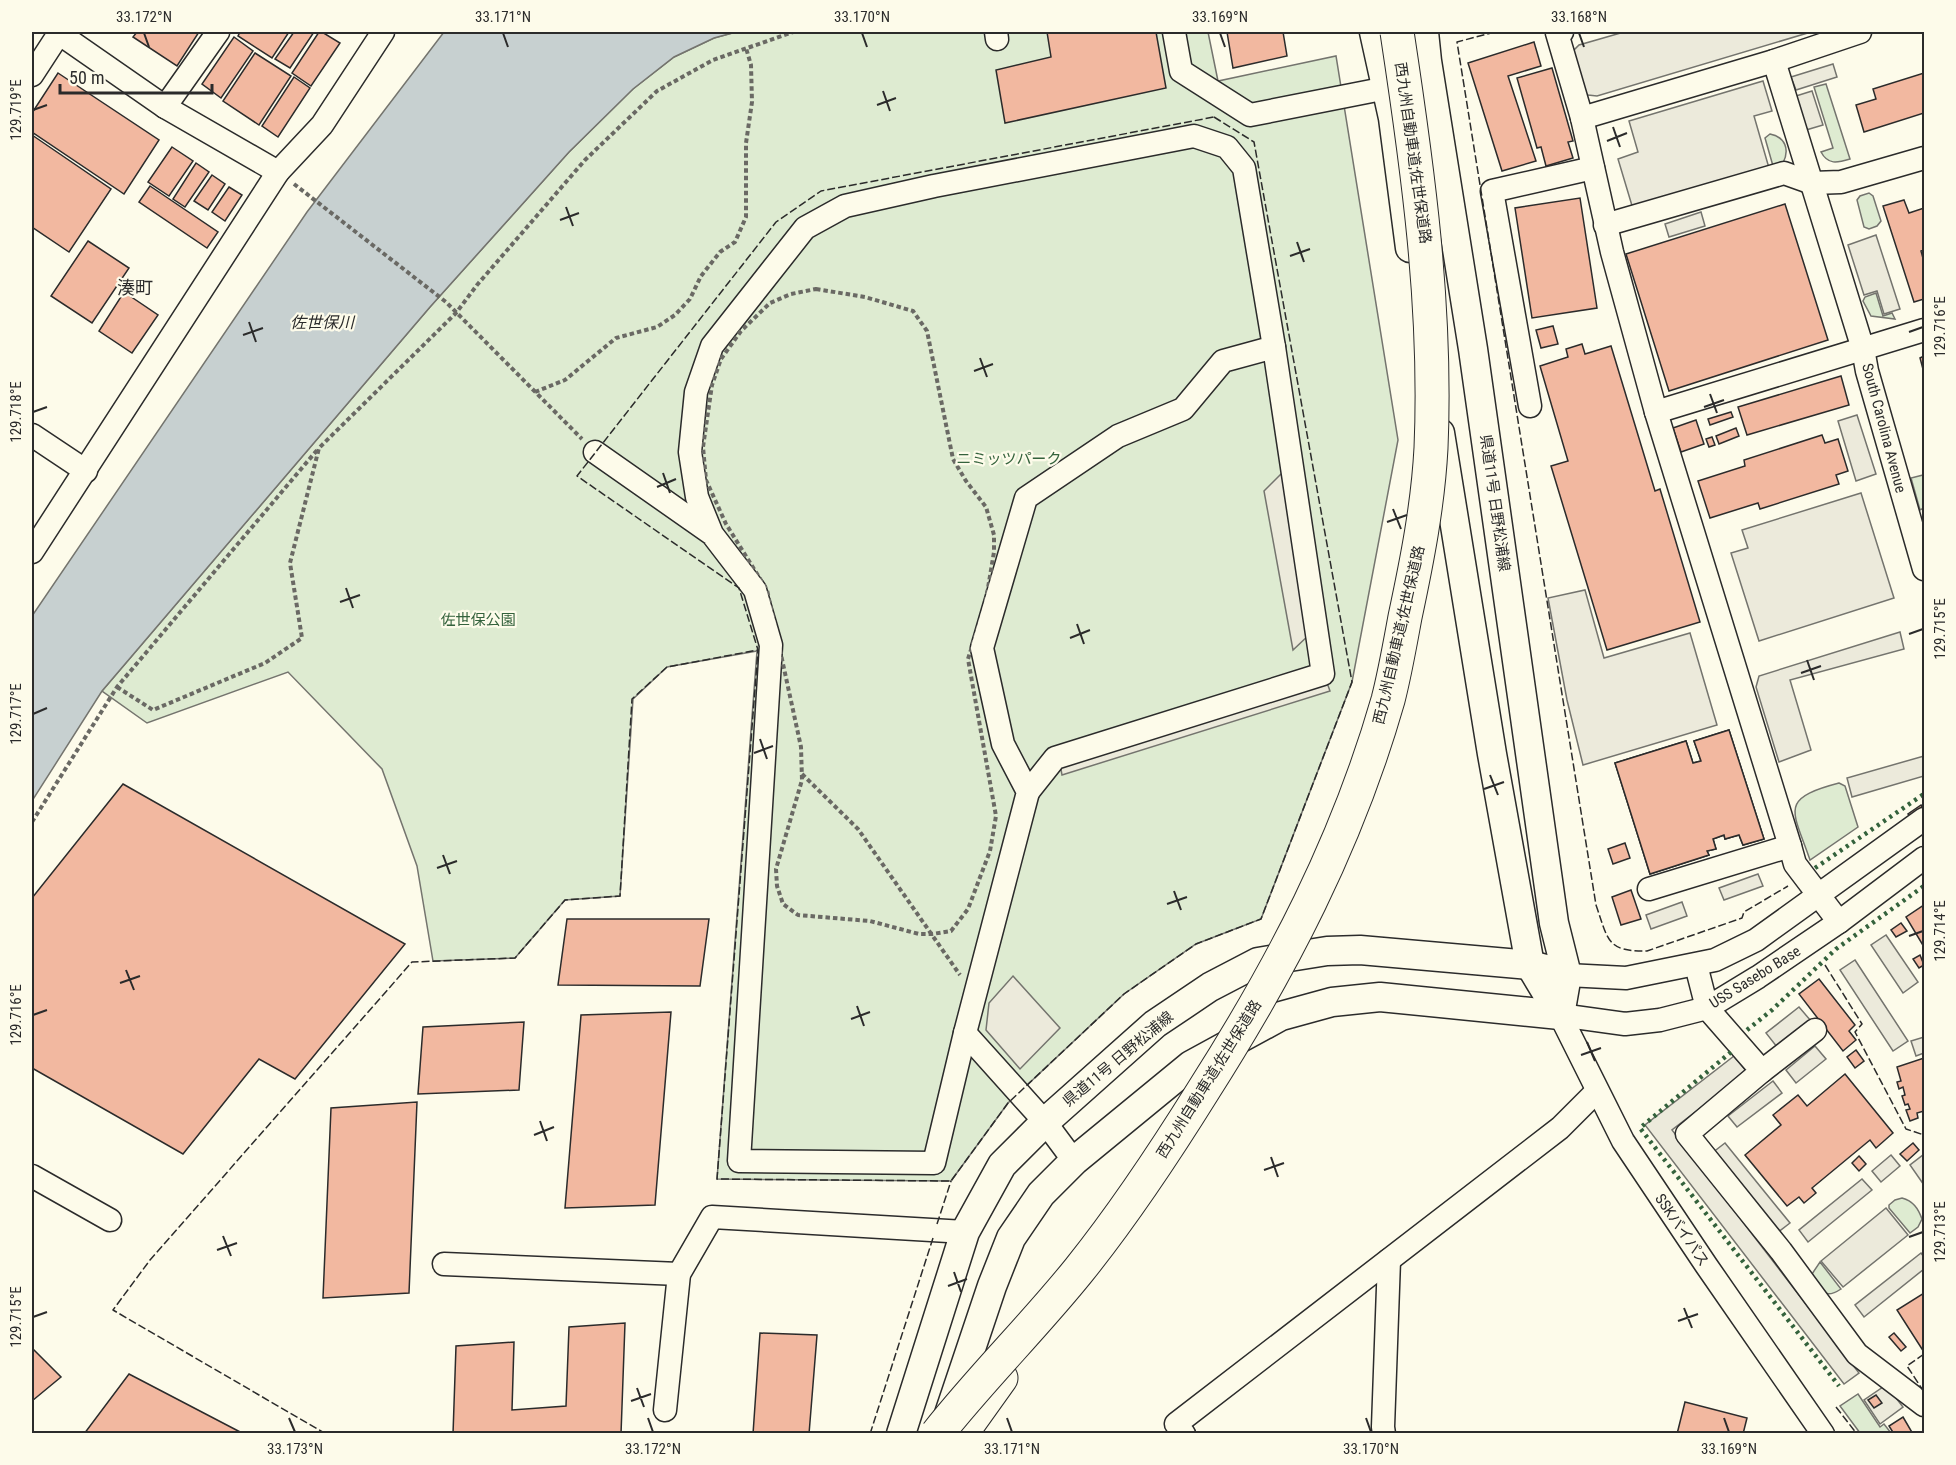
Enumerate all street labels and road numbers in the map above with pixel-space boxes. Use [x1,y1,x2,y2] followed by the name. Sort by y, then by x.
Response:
[1391,61,1435,245] street label: 西九州自動車道;佐世保道路
[1858,361,1910,495] street label: South Carolina Avenue
[1476,433,1514,573] street label: 県道11号 日野松浦線
[1370,544,1428,726] street label: 西九州自動車道;佐世保道路
[1706,942,1804,1012] street label: USS Sasebo Base
[1153,997,1265,1161] street label: 西九州自動車道;佐世保道路
[1059,1008,1177,1110] street label: 県道11号 日野松浦線
[1651,1190,1713,1270] street label: SSKバイパス

